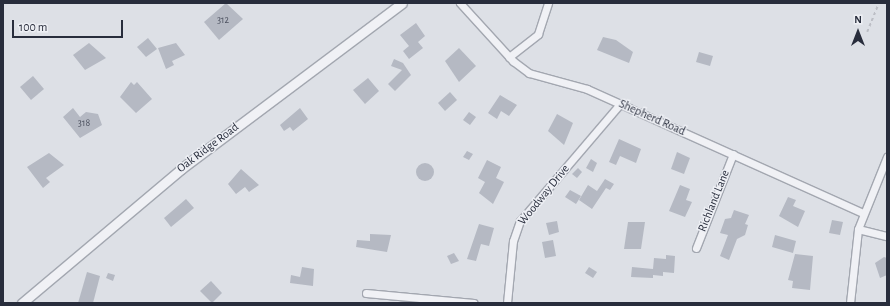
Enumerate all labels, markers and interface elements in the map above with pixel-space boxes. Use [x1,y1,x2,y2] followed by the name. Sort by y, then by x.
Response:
[14,12,125,38] scale bar
[838,12,878,52] north arrow
[854,14,862,25] text: N
[217,15,229,27] house number: 312
[19,21,47,33] text: 100 m
[617,97,687,139] street label: Shepherd Road
[78,118,90,130] house number: 318
[174,120,242,176] street label: Oak Ridge Road
[515,162,573,228] street label: Woodway Drive
[695,168,733,234] street label: Richland Lane

